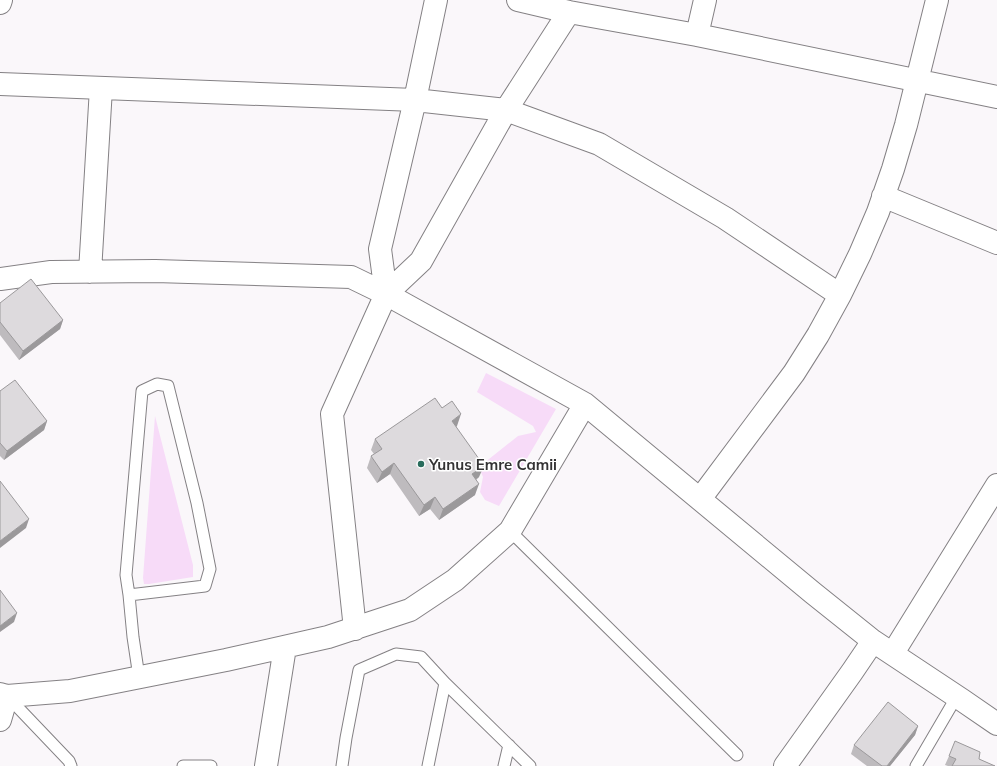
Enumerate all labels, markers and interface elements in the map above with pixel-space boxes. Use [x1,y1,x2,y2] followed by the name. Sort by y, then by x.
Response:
[428,455,557,474] place label: Yunus Emre Camii
[416,459,426,469] marker: Yunus Emre Camii

